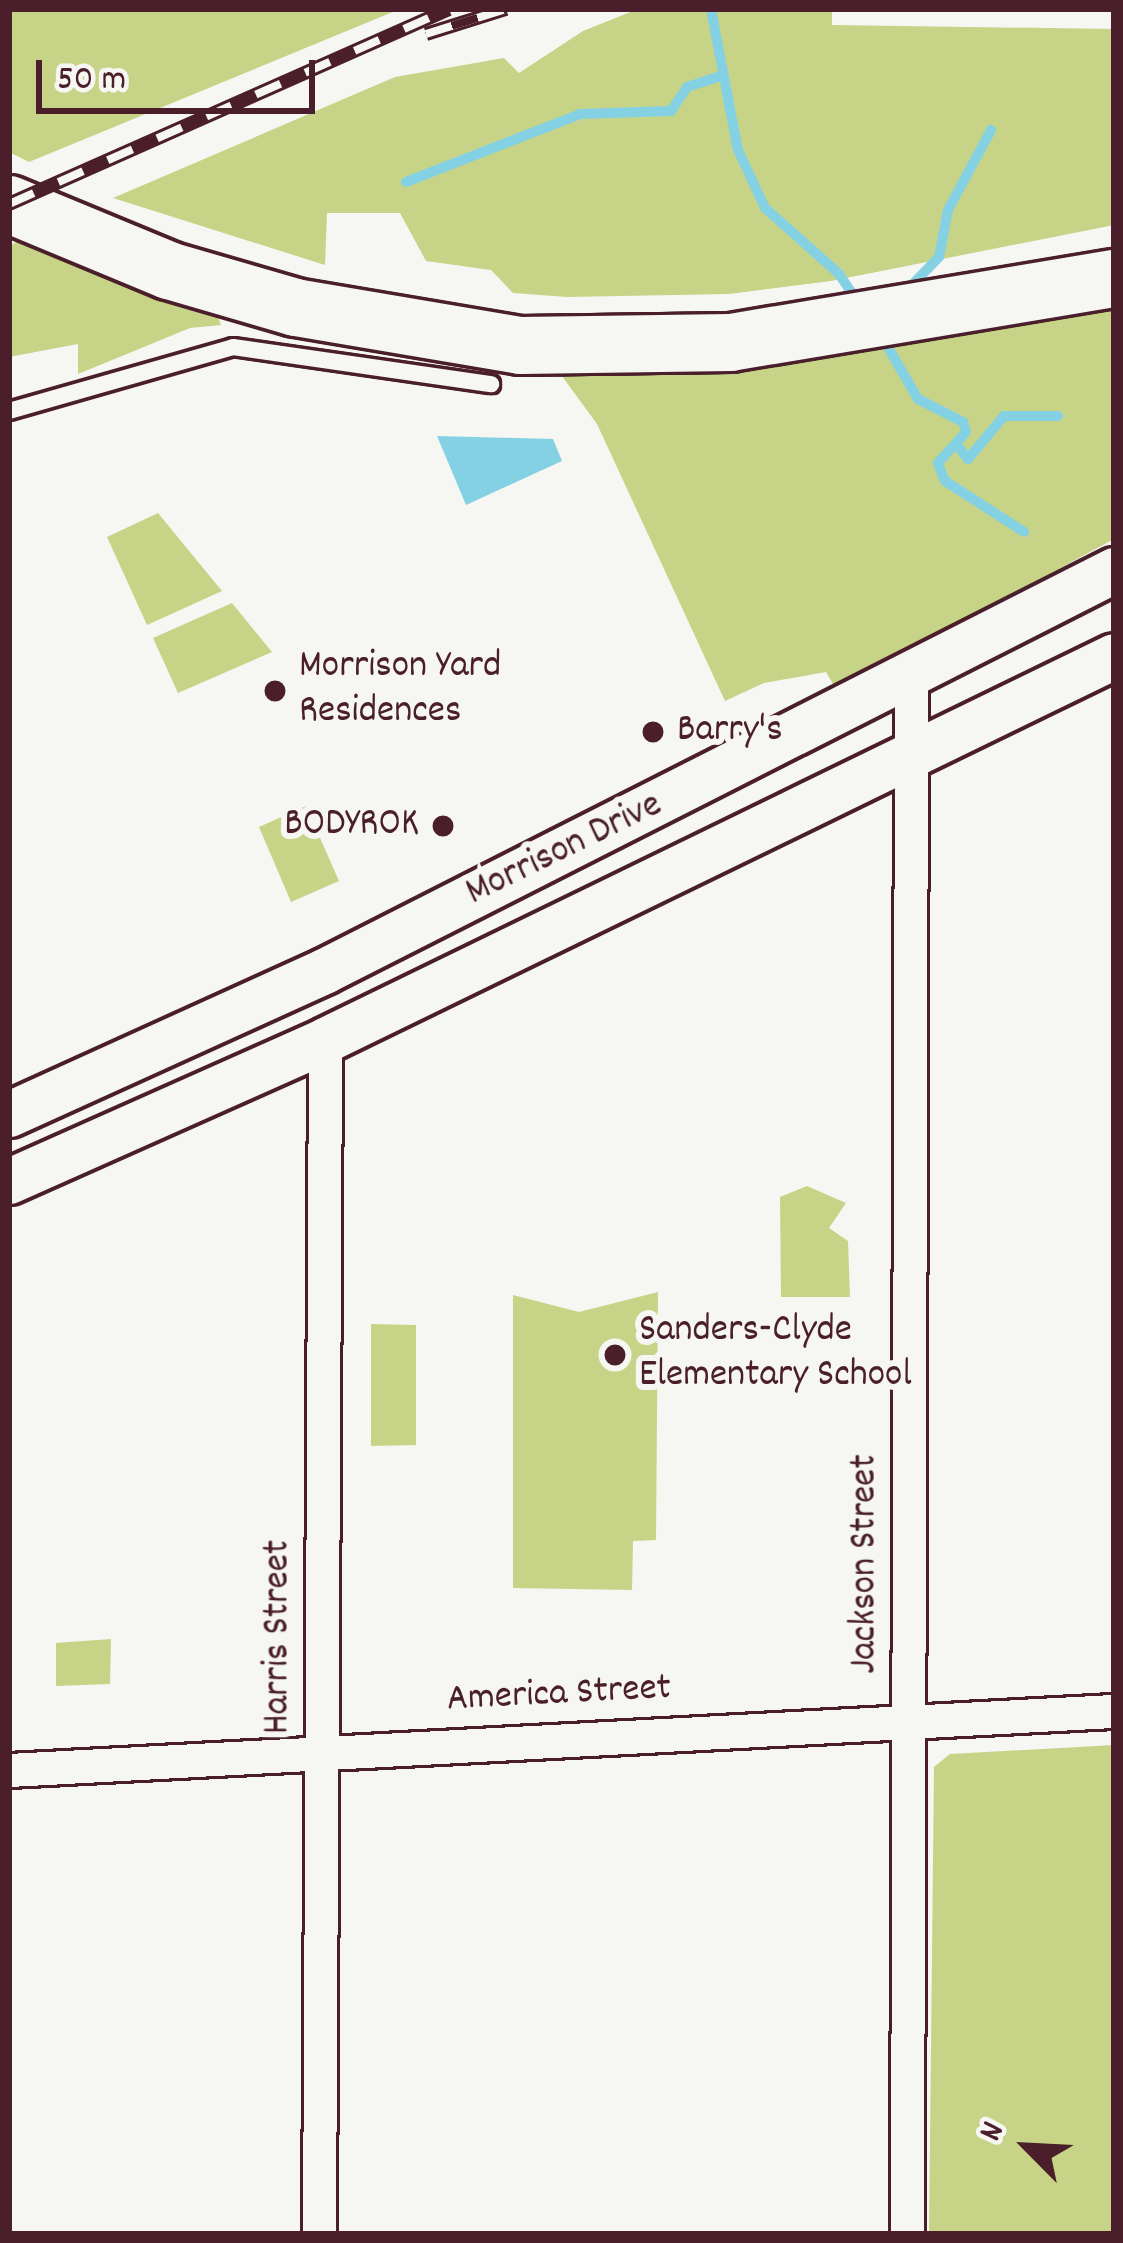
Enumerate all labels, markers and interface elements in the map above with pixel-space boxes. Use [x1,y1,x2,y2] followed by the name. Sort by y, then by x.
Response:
[42,36,321,110] scale bar
[57,55,126,107] text: 50 m
[299,646,501,737] place label: Morrison Yard Residences
[262,678,288,704] marker: Morrison Yard Residences
[677,709,783,755] place label: Barry's
[640,719,666,745] marker: Barry's
[459,783,671,919] street label: Morrison Drive
[284,803,419,849] place label: BODYROK
[430,813,456,839] marker: BODYROK
[639,1310,912,1401] place label: Sanders-Clyde Elementary School
[602,1342,628,1368] marker: Sanders-Clyde Elementary School
[844,1454,890,1674] street label: Jackson Street
[257,1540,303,1734] street label: Harris Street
[446,1667,672,1725] street label: America Street
[967,2087,1087,2207] north arrow
[969,2115,1018,2149] text: N

